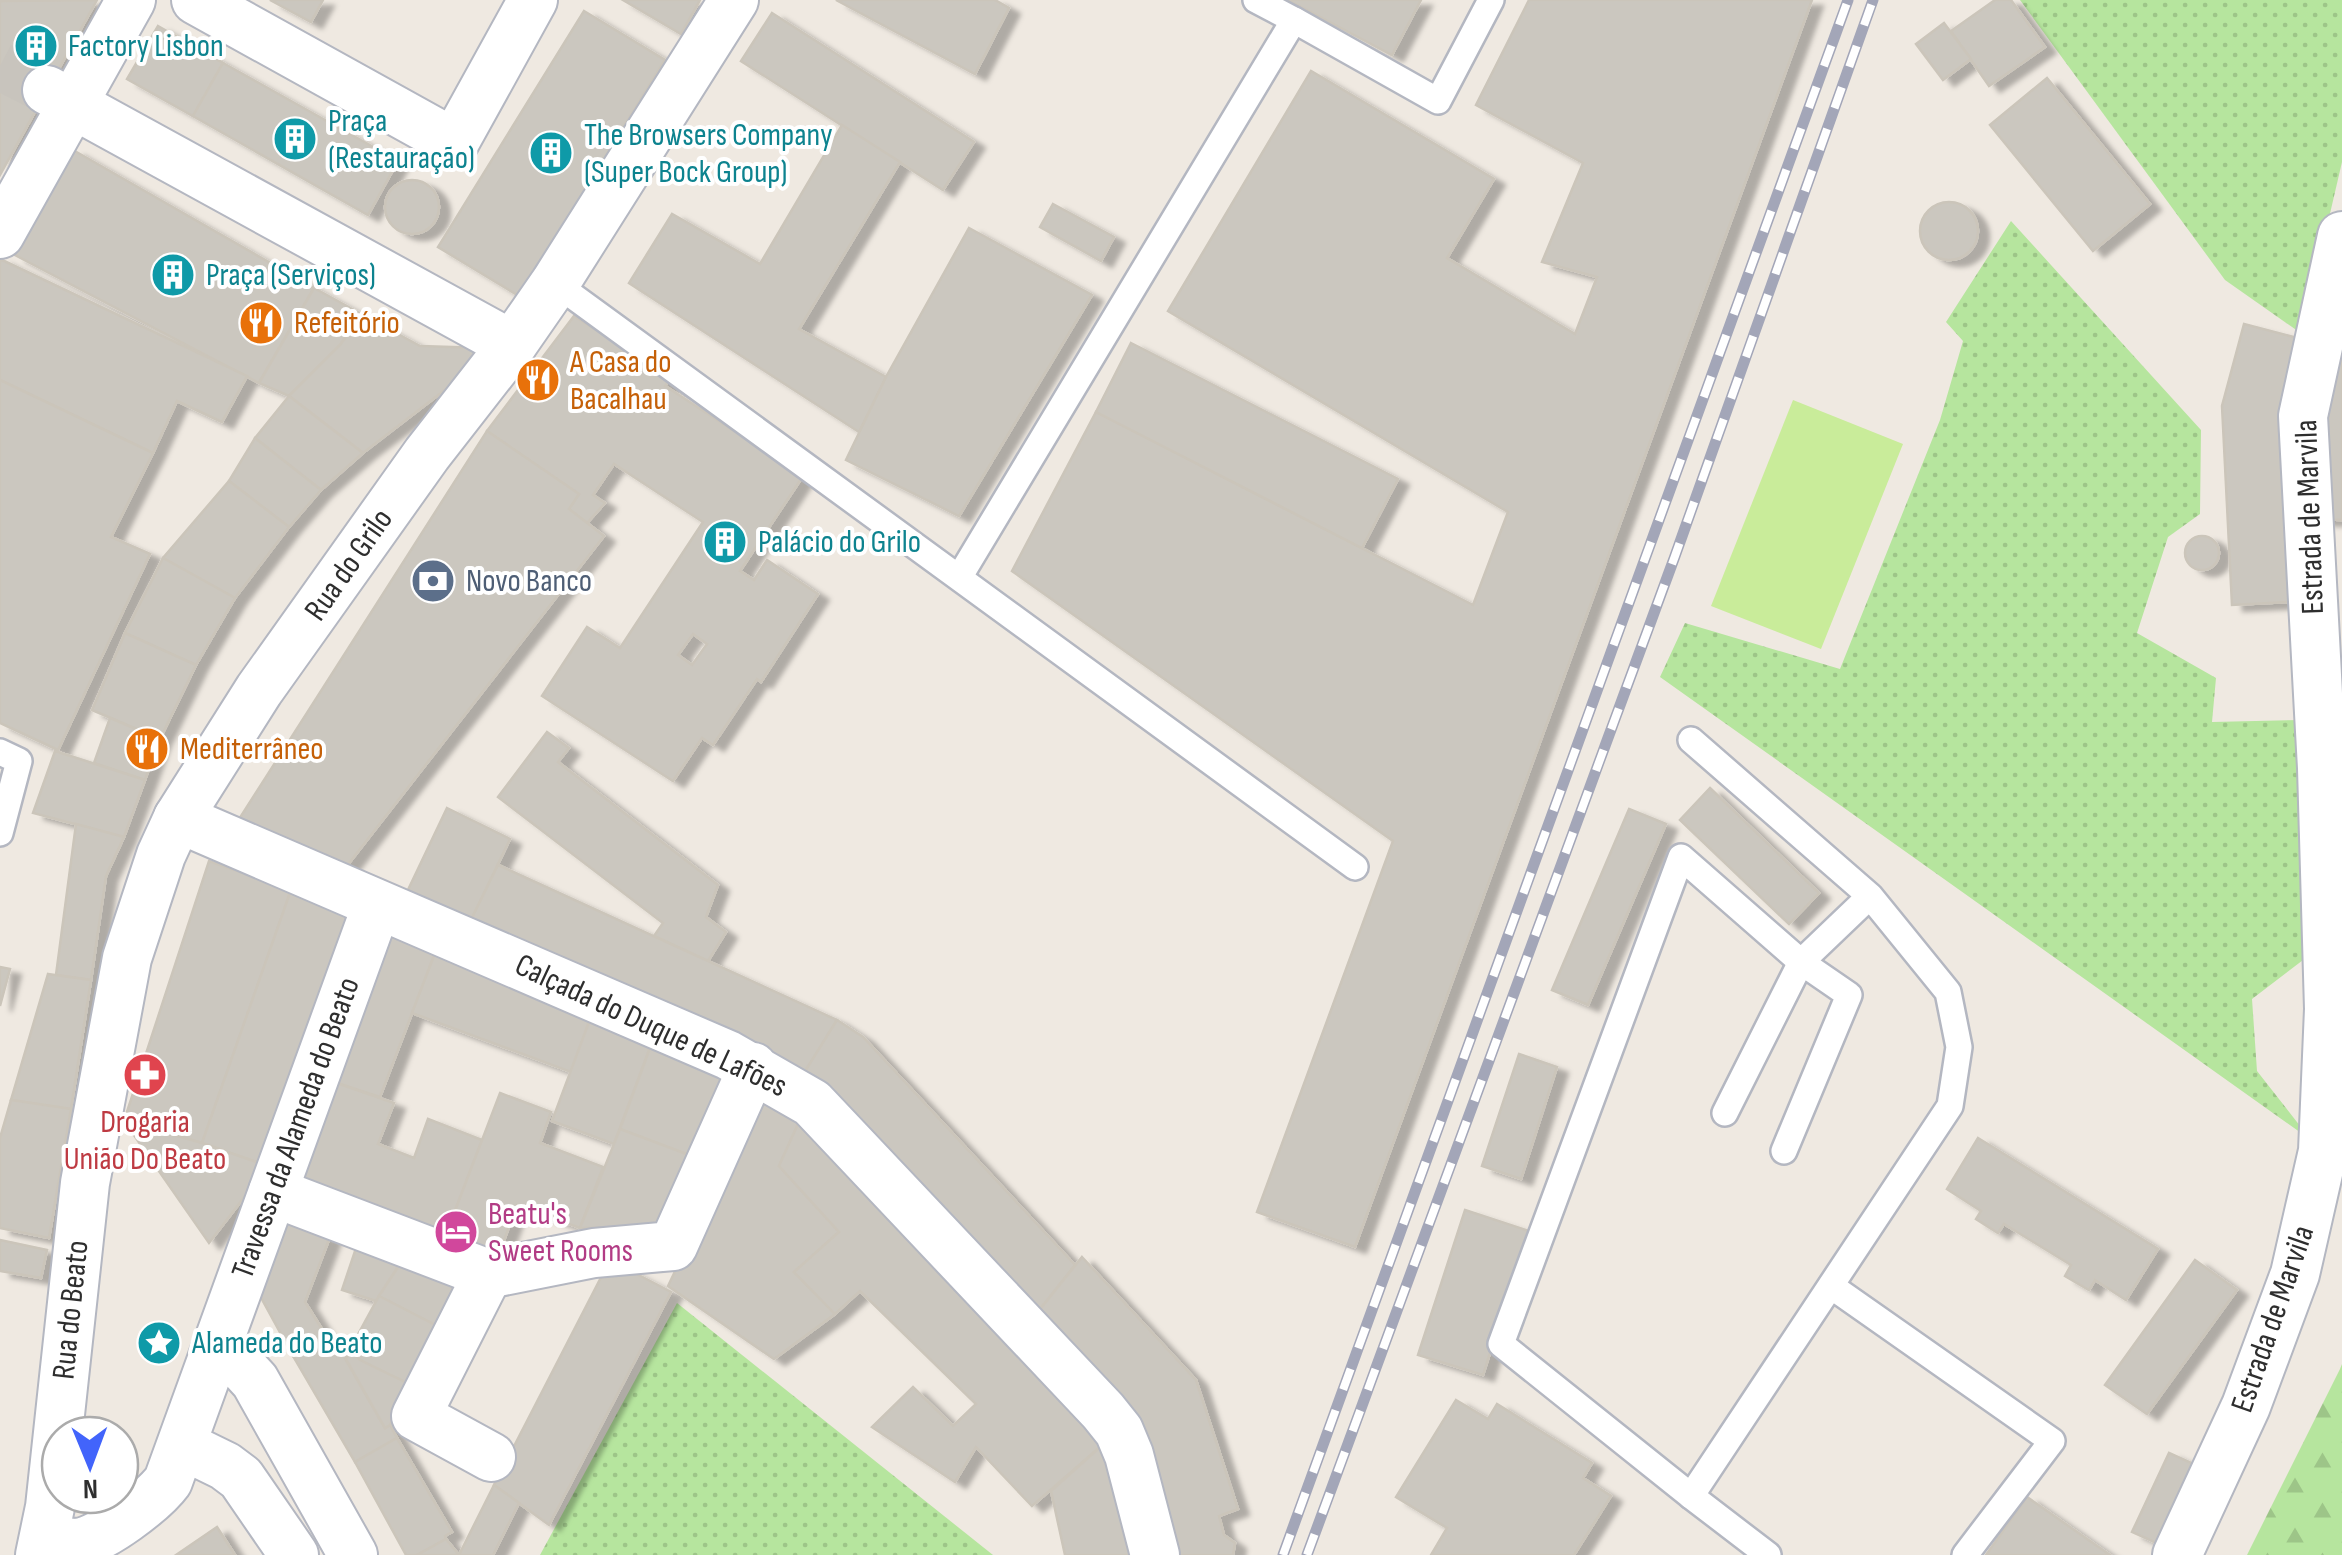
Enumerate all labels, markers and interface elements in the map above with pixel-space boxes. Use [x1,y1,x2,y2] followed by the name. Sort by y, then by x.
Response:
[13,23,59,69] building icon: Factory Lisbon
[68,27,224,66] place label: Factory Lisbon
[328,102,475,178] place label: Praça (Restauração)
[272,116,318,162] building icon: Praça (Restauração)
[584,116,833,192] place label: The Browsers Company (Super Bock Group)
[528,130,574,176] building icon: The Browsers Company (Super Bock Group)
[150,252,196,298] building icon: Praça (Serviços)
[206,256,376,295] place label: Praça (Serviços)
[238,300,284,346] restaurant icon: Refeitório
[294,304,400,343] place label: Refeitório
[569,343,671,419] place label: A Casa do Bacalhau
[515,357,561,403] restaurant icon: A Casa do Bacalhau
[2287,419,2333,615] street label: Estrada de Marvila
[296,502,402,628] street label: Rua do Grilo
[702,519,748,565] building icon: Palácio do Grilo
[758,523,921,562] place label: Palácio do Grilo
[410,558,456,604] bank icon: Novo Banco
[466,562,592,601] place label: Novo Banco
[124,726,170,772] restaurant icon: Mediterrâneo
[180,730,324,769] place label: Mediterrâneo
[509,946,793,1106] street label: Calçada do Duque de Lafões
[223,972,369,1284] street label: Travessa da Alameda do Beato
[122,1052,168,1098] pharmacy icon: Drogaria União Do Beato
[64,1103,226,1179] place label: Drogaria União Do Beato
[488,1195,633,1271] place label: Beatu's Sweet Rooms
[433,1209,479,1255] hotel icon: Beatu's Sweet Rooms
[2223,1221,2323,1417] street label: Estrada de Marvila
[44,1239,98,1381] street label: Rua do Beato
[136,1320,182,1366] place icon: Alameda do Beato
[191,1324,382,1363] place label: Alameda do Beato
[40,1415,140,1515] north arrow
[83,1472,98,1505] text: N

